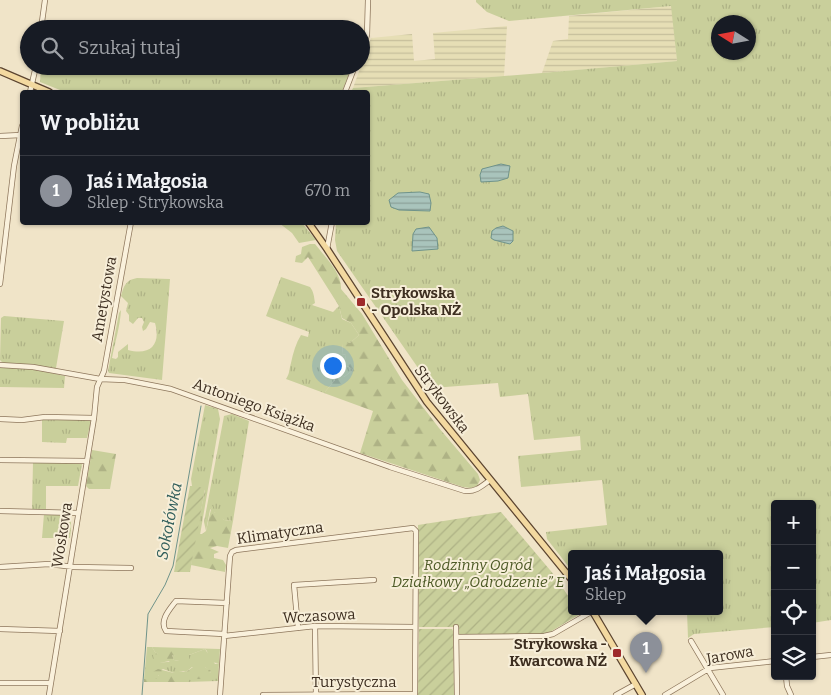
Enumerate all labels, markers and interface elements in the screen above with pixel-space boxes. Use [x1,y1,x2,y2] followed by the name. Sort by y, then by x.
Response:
[711,15,756,60] north arrow
[20,20,370,75] search box
[38,34,66,62] icon: search
[78,36,181,59] text: Szukaj tutaj
[40,110,140,136] text: W pobliżu
[87,170,208,193] text: Jaś i Małgosia
[53,181,59,200] text: 1
[304,181,350,200] text: 670 m
[87,193,224,212] text: Sklep · Strykowska
[88,255,120,343] street label: Ametystowa
[371,284,461,319] place label: Strykowska - Opolska NŻ
[355,296,367,308] marker: Strykowska - Opolska NŻ
[320,353,346,379] your location
[411,362,473,436] street label: Strykowska
[190,375,318,435] street label: Antoniego Książka
[152,481,186,561] water label: Sokołówka
[771,500,816,680] map controls
[771,500,816,545] button: +
[48,501,76,569] street label: Woskowa
[235,518,325,548] street label: Klimatyczna
[771,545,816,590] button: −
[568,550,723,615] popup
[391,556,565,591] park label: Rodzinny Ogród Działkowy „Odrodzenie” E
[585,562,706,585] text: Jaś i Małgosia
[585,585,626,604] text: Sklep
[771,590,816,635] button: locate
[282,605,356,627] street label: Wczasowa
[630,632,662,673] pin: 1
[509,635,607,670] place label: Strykowska - Kwarcowa NŻ
[771,635,816,680] button: layers
[704,642,755,668] street label: Jarowa
[611,647,623,659] marker: Strykowska - Kwarcowa NŻ
[312,673,396,691] street label: Turystyczna

